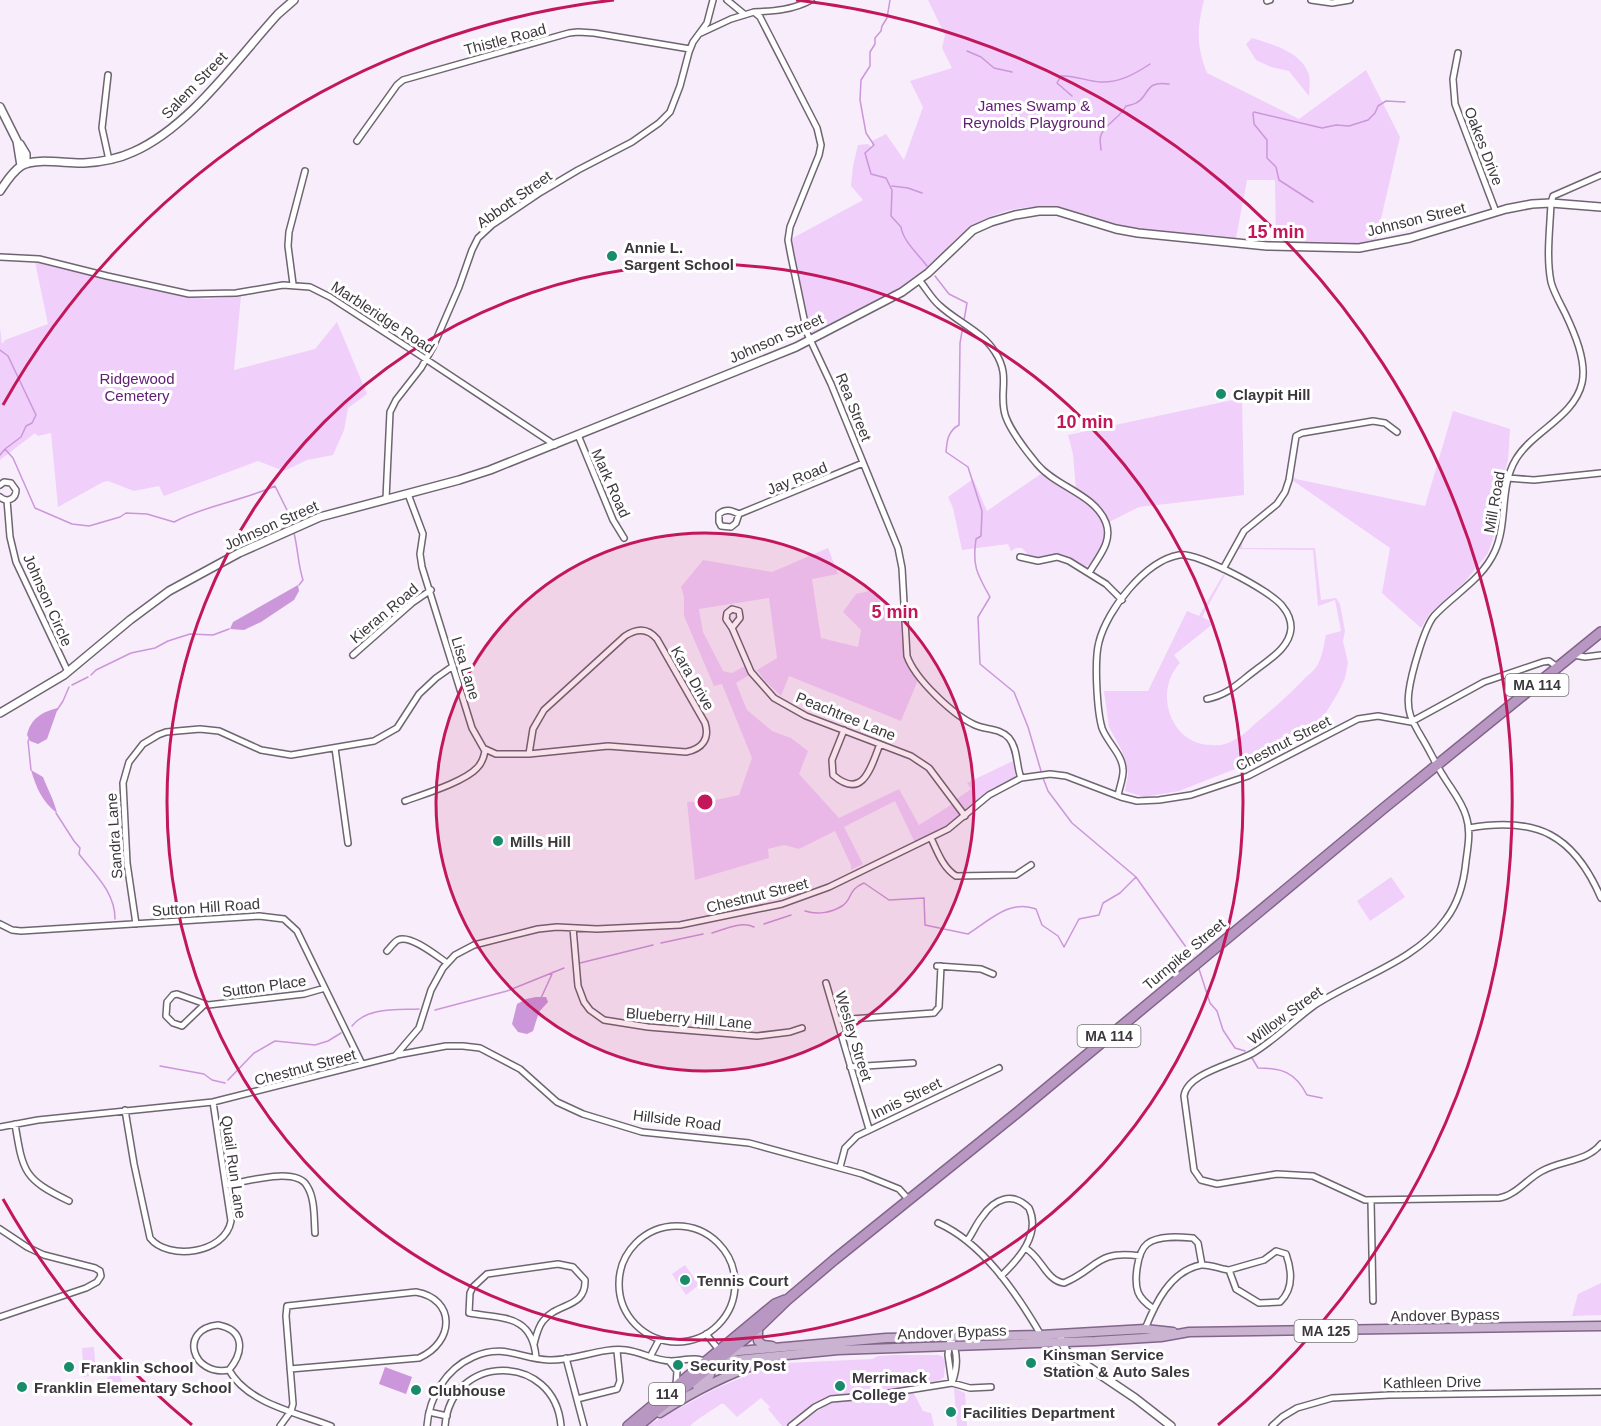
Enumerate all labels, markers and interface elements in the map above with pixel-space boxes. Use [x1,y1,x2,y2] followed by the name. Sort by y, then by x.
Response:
[462,20,548,58] street label: Thistle Road
[158,47,231,122] street label: Salem Street
[963,97,1105,131] park label: James Swamp & Reynolds Playground
[1461,104,1507,188] street label: Oakes Drive
[473,166,555,231] street label: Abbott Street
[1365,198,1468,239] street label: Johnson Street
[1247,222,1305,242] text: 15 min
[624,239,734,273] place label: Annie L. Sargent School
[605,249,619,263] marker: Annie L. Sargent School
[328,277,438,357] street label: Marbleridge Road
[726,309,826,366] street label: Johnson Street
[99,370,175,404] park label: Ridgewood Cemetery
[833,371,876,444] street label: Rea Street
[1233,386,1311,403] place label: Claypit Hill
[1214,387,1228,401] marker: Claypit Hill
[1056,412,1114,432] text: 10 min
[588,446,634,520] street label: Mark Road
[764,458,830,498] street label: Jay Road
[1480,470,1508,534] street label: Mill Road
[221,496,321,553] street label: Johnson Street
[20,551,76,649] street label: Johnson Circle
[347,580,421,646] street label: Kieran Road
[871,602,919,622] text: 5 min
[448,634,484,702] street label: Lisa Lane
[668,643,718,713] street label: Kara Drive
[1506,674,1568,696] road number: MA 114
[794,688,898,744] street label: Peachtree Lane
[1233,711,1334,774] street label: Chestnut Street
[695,792,715,812] centre of rings
[103,793,125,879] street label: Sandra Lane
[510,833,571,850] place label: Mills Hill
[491,834,505,848] marker: Mills Hill
[704,874,810,916] street label: Chestnut Street
[151,895,261,919] street label: Sutton Hill Road
[1139,914,1229,993] street label: Turnpike Street
[221,972,307,1000] street label: Sutton Place
[1245,982,1326,1048] street label: Willow Street
[832,989,876,1084] street label: Wesley Street
[625,1004,753,1032] street label: Blueberry Hill Lane
[1078,1025,1140,1047] road number: MA 114
[252,1045,358,1089] street label: Chestnut Street
[868,1073,945,1122] street label: Innis Street
[632,1106,722,1134] street label: Hillside Road
[218,1114,250,1220] street label: Quail Run Lane
[697,1272,788,1289] place label: Tennis Court
[678,1273,692,1287] marker: Tennis Court
[1390,1306,1500,1324] street label: Andover Bypass
[1294,1320,1358,1342] road number: MA 125
[897,1322,1007,1342] street label: Andover Bypass
[1043,1346,1190,1380] place label: Kinsman Service Station & Auto Sales
[1024,1356,1038,1370] marker: Kinsman Service Station & Auto Sales
[690,1357,786,1374] place label: Security Post
[671,1358,685,1372] marker: Security Post
[81,1359,194,1376] place label: Franklin School
[62,1360,76,1374] marker: Franklin School
[852,1369,928,1403] place label: Merrimack College
[1383,1373,1481,1391] street label: Kathleen Drive
[34,1379,232,1396] place label: Franklin Elementary School
[833,1379,847,1393] marker: Merrimack College
[15,1380,29,1394] marker: Franklin Elementary School
[428,1382,506,1399] place label: Clubhouse
[409,1383,423,1397] marker: Clubhouse
[649,1383,685,1405] road number: 114
[963,1404,1115,1421] place label: Facilities Department
[944,1405,958,1419] marker: Facilities Department

